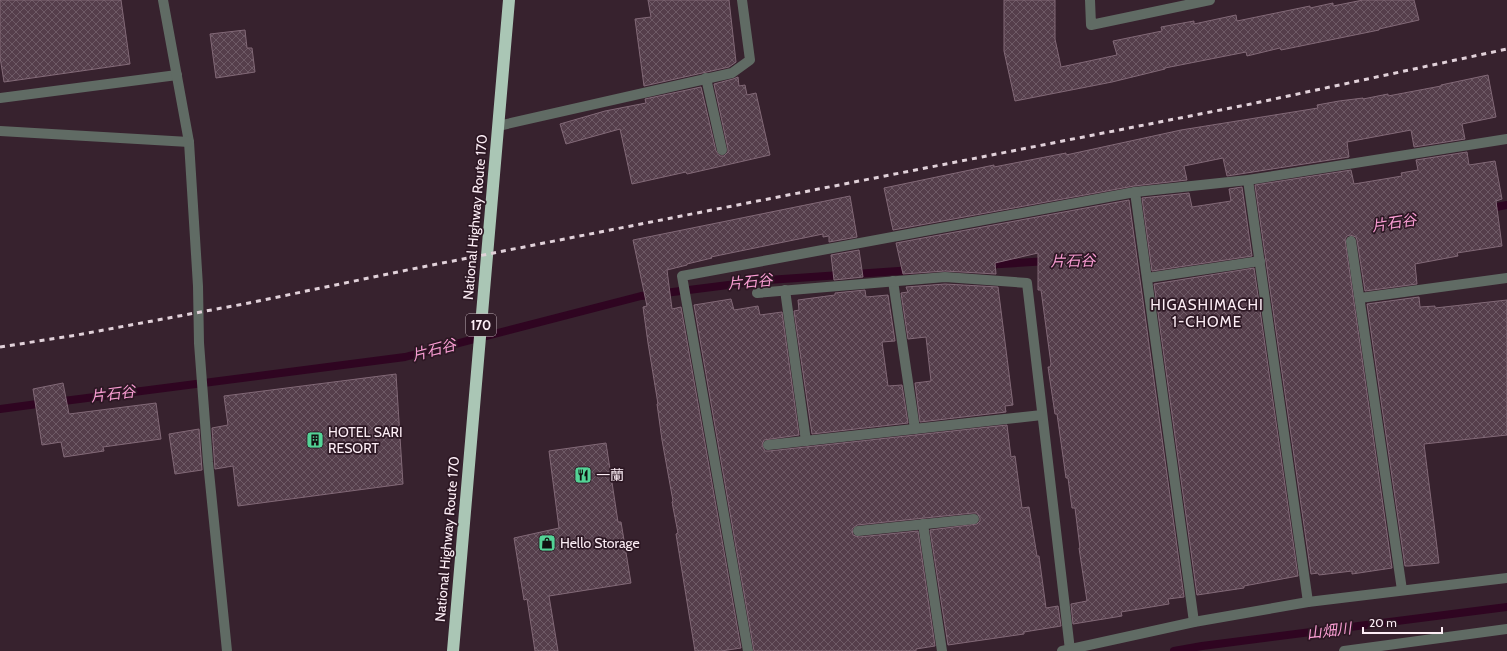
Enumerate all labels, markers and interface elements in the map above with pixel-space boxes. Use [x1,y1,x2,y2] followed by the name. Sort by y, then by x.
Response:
[459,133,491,300] street label: National Highway Route 170
[1370,210,1420,235] water label: 片石谷
[1050,252,1098,270] water label: 片石谷
[727,270,775,293] water label: 片石谷
[1150,296,1264,331] district label: HIGASHIMACHI 1-CHOME
[466,314,496,336] road number: 170
[410,335,460,365] water label: 片石谷
[90,382,138,406] water label: 片石谷
[328,423,403,457] place label: HOTEL SARI RESORT
[305,430,325,450] building icon: HOTEL SARI RESORT
[431,455,463,622] street label: National Highway Route 170
[573,465,593,485] restaurant icon: 一蘭
[596,466,624,484] place label: 一蘭
[537,533,557,553] shop icon: Hello Storage
[560,534,640,552] place label: Hello Storage
[1363,609,1442,635] scale bar
[1369,615,1397,630] text: 20 m
[1306,619,1354,643] water label: 山畑川

